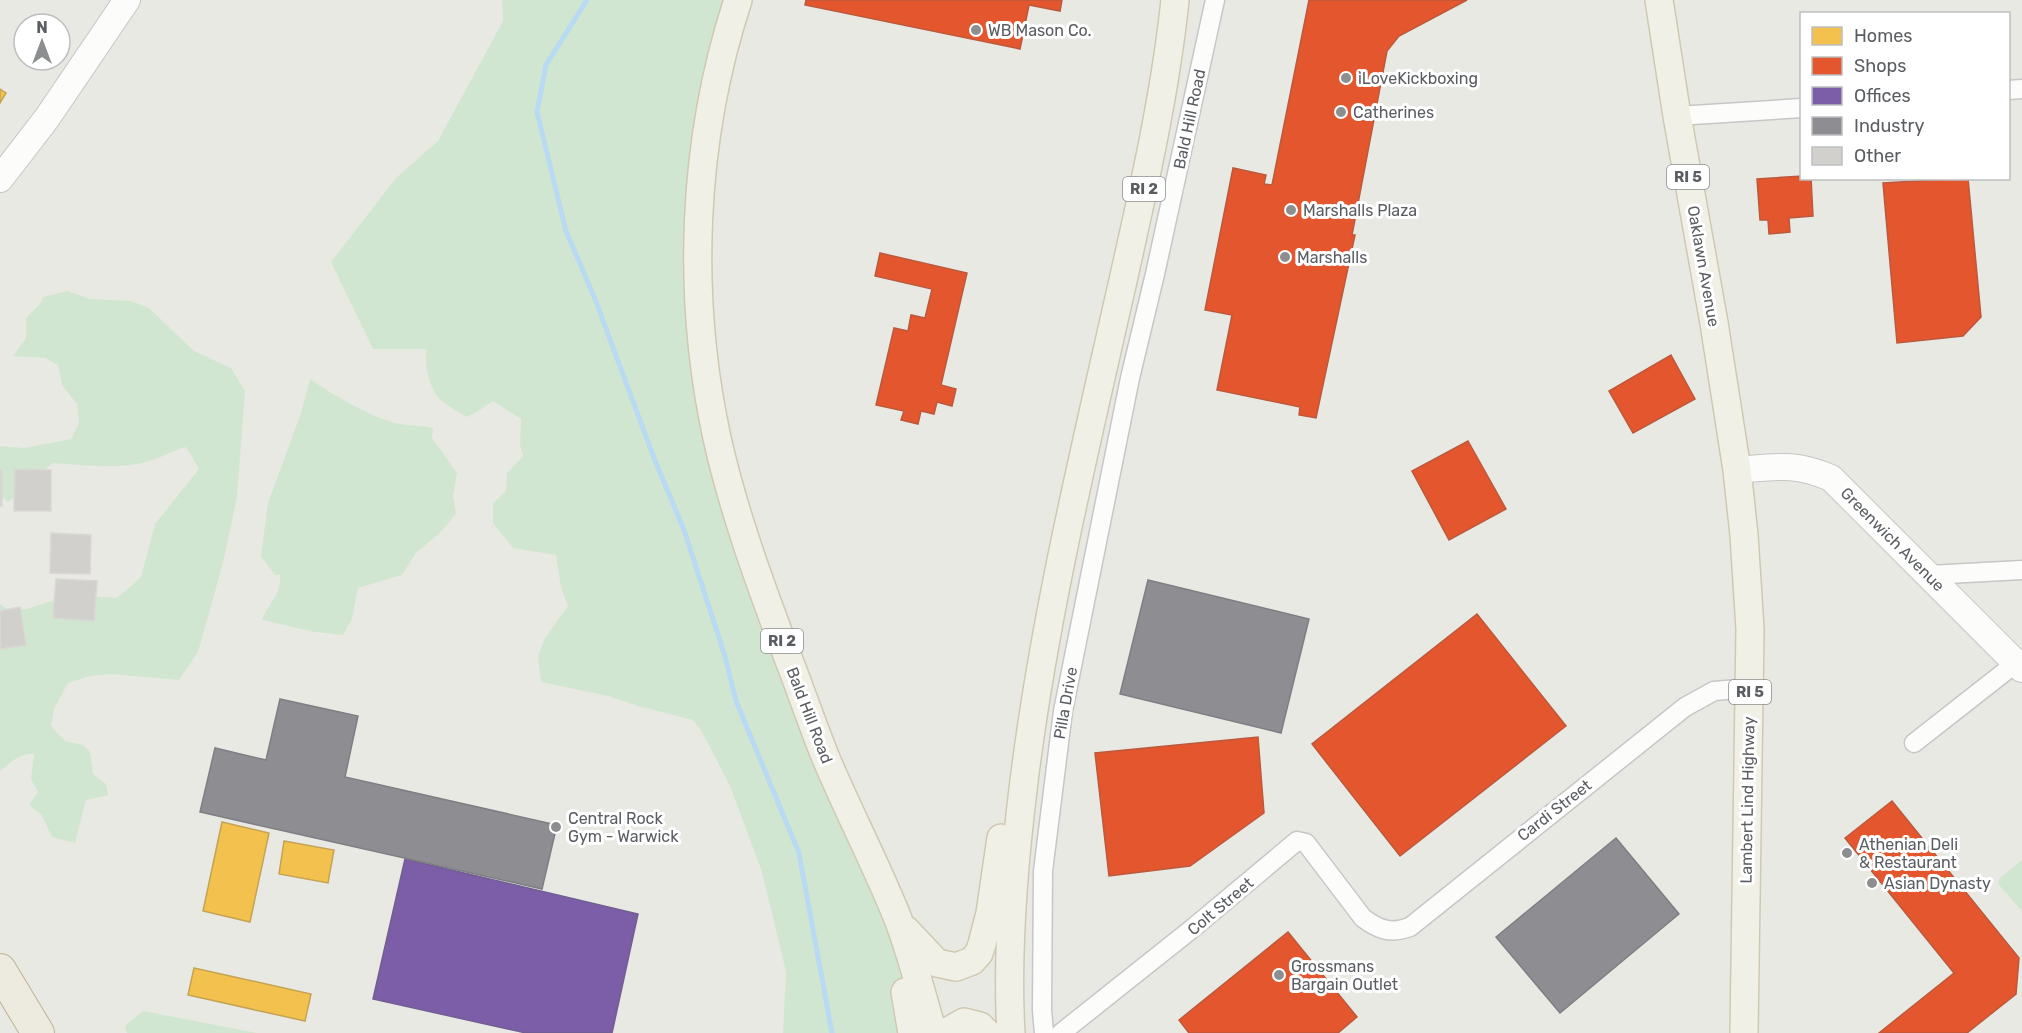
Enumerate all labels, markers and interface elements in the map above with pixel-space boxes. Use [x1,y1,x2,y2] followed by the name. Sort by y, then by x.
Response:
[12,12,72,72] north arrow
[1800,12,2010,180] legend
[36,18,48,37] text: N
[988,21,1092,40] place label: WB Mason Co.
[969,23,983,37] marker: WB Mason Co.
[1854,25,1912,47] text: Homes
[1854,55,1906,77] text: Shops
[1170,67,1209,171] street label: Bald Hill Road
[1358,69,1478,88] place label: iLoveKickboxing
[1339,71,1353,85] marker: iLoveKickboxing
[1854,85,1911,107] text: Offices
[1353,103,1434,122] place label: Catherines
[1334,105,1348,119] marker: Catherines
[1854,115,1924,137] text: Industry
[1854,145,1901,167] text: Other
[1667,165,1709,189] road number: RI 5
[1123,177,1165,201] road number: RI 2
[1303,201,1417,220] place label: Marshalls Plaza
[1284,203,1298,217] marker: Marshalls Plaza
[1684,204,1724,328] street label: Oaklawn Avenue
[1297,248,1367,267] place label: Marshalls
[1278,250,1292,264] marker: Marshalls
[1837,483,1949,595] street label: Greenwich Avenue
[761,629,803,653] road number: RI 2
[782,664,837,766] street label: Bald Hill Road
[1050,665,1081,741] street label: Pilla Drive
[1729,680,1771,704] road number: RI 5
[1737,716,1758,884] street label: Lambert Lind Highway
[1513,776,1595,845] street label: Cardi Street
[568,809,679,846] place label: Central Rock Gym - Warwick
[549,820,563,834] marker: Central Rock Gym - Warwick
[1859,835,1958,872] place label: Athenian Deli & Restaurant
[1840,846,1854,860] marker: Athenian Deli & Restaurant
[1184,873,1257,939] street label: Colt Street
[1884,874,1991,893] place label: Asian Dynasty
[1865,876,1879,890] marker: Asian Dynasty
[1291,957,1398,994] place label: Grossmans Bargain Outlet
[1272,968,1286,982] marker: Grossmans Bargain Outlet

